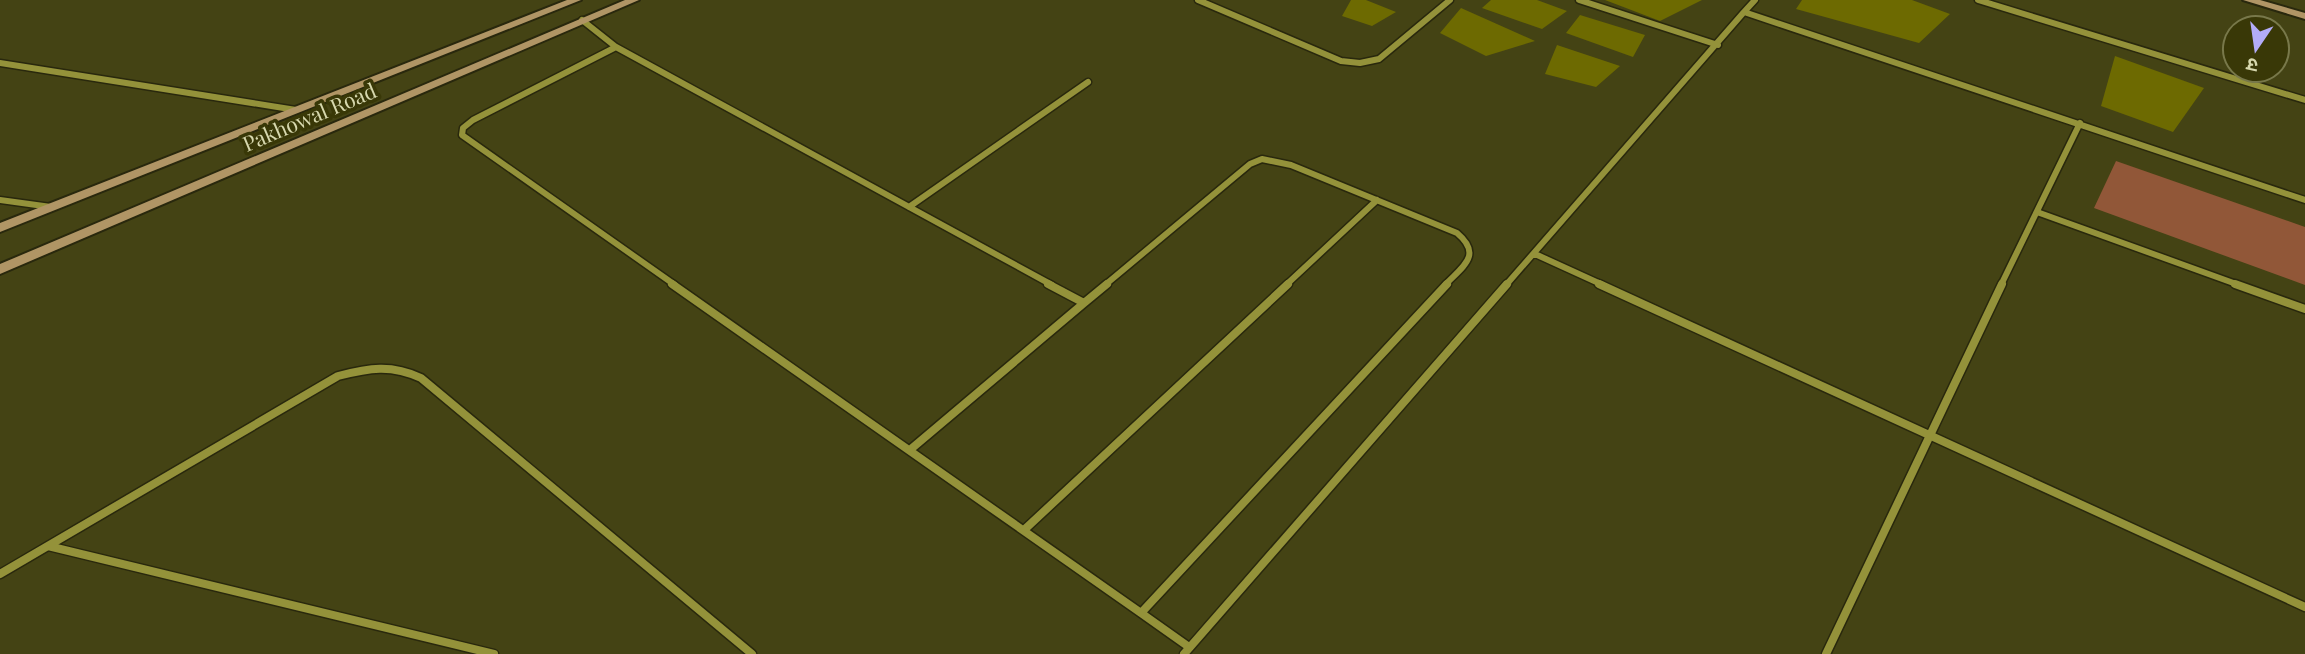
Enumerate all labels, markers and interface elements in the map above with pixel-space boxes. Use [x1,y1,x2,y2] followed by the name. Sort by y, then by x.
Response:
[2221,14,2291,84] north arrow
[2243,52,2260,80] text: उ
[238,75,380,157] street label: Pakhowal Road

